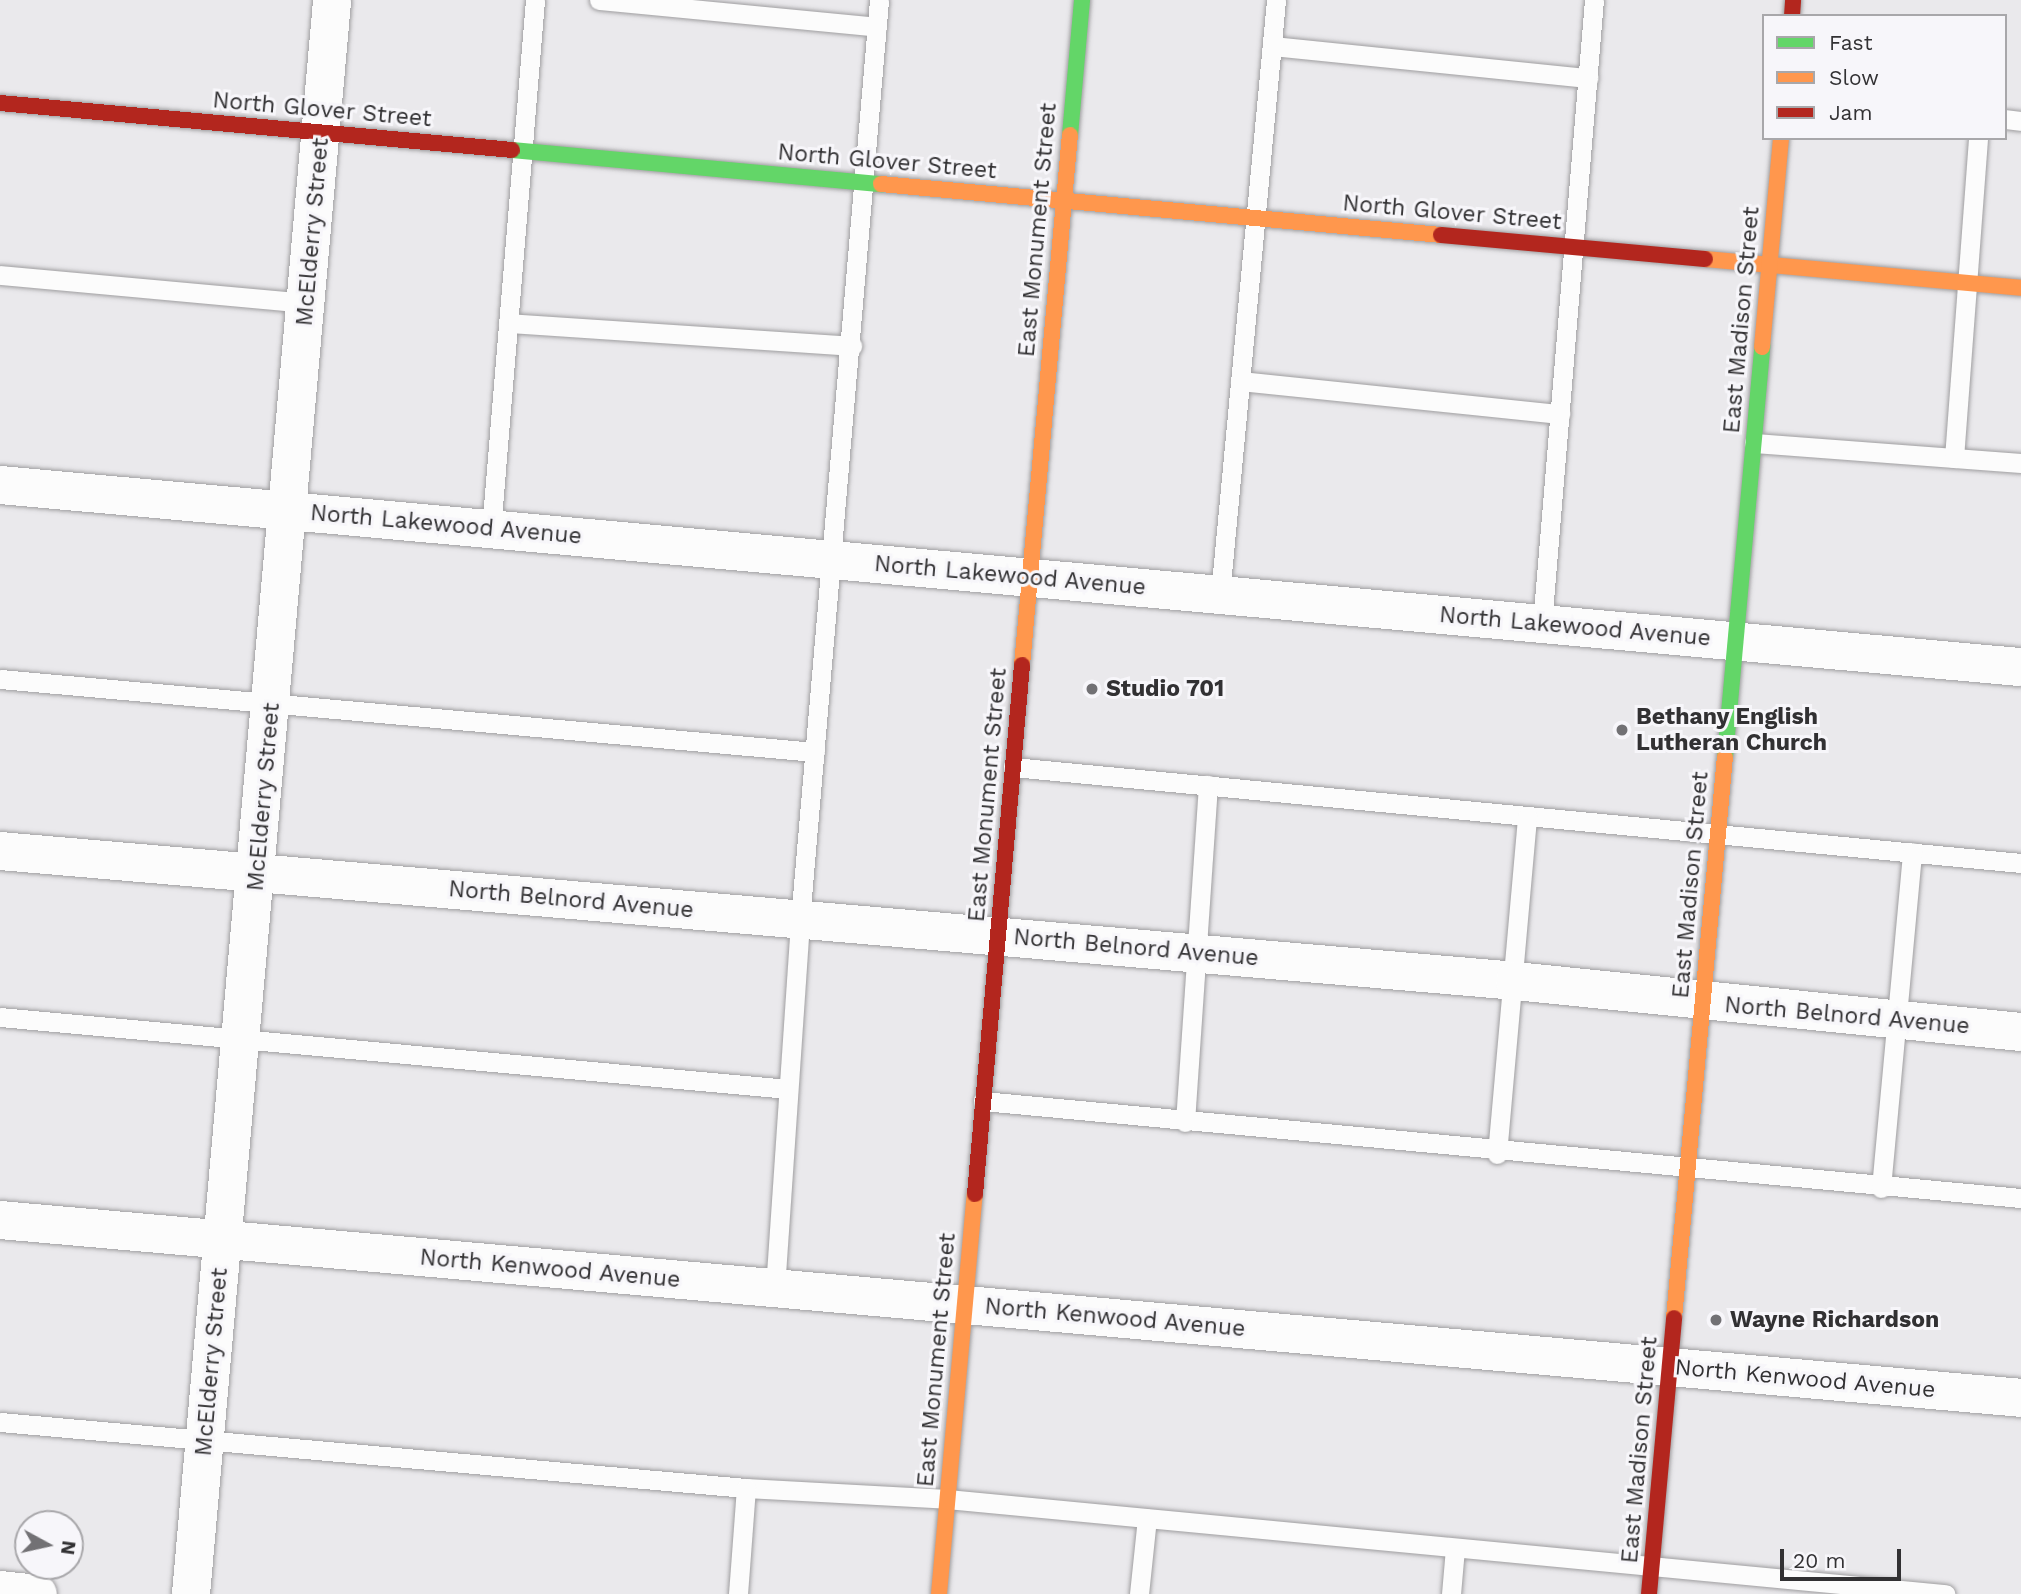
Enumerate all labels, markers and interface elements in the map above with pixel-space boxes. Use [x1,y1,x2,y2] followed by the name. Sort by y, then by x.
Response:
[1762,14,2007,140] legend
[1829,30,1873,55] text: Fast
[1829,65,1879,90] text: Slow
[211,87,433,133] street label: North Glover Street
[1829,100,1872,125] text: Jam
[1013,102,1063,358] street label: East Monument Street
[291,136,335,328] street label: McElderry Street
[776,139,998,185] street label: North Glover Street
[1341,190,1563,236] street label: North Glover Street
[1718,205,1766,435] street label: East Madison Street
[309,499,583,551] street label: North Lakewood Avenue
[873,550,1147,602] street label: North Lakewood Avenue
[1438,601,1712,653] street label: North Lakewood Avenue
[963,667,1013,923] street label: East Monument Street
[1106,675,1225,703] place label: Studio 701
[1084,681,1100,697] marker: Studio 701
[242,701,286,893] street label: McElderry Street
[1636,703,1827,757] place label: Bethany English Lutheran Church
[1614,722,1630,738] marker: Bethany English Lutheran Church
[1667,770,1715,1000] street label: East Madison Street
[447,875,695,925] street label: North Belnord Avenue
[1012,923,1260,973] street label: North Belnord Avenue
[1723,991,1971,1041] street label: North Belnord Avenue
[912,1232,962,1488] street label: East Monument Street
[418,1244,682,1294] street label: North Kenwood Avenue
[190,1266,234,1458] street label: McElderry Street
[983,1293,1247,1343] street label: North Kenwood Avenue
[1730,1306,1939,1334] place label: Wayne Richardson
[1708,1312,1724,1328] marker: Wayne Richardson
[1616,1335,1664,1565] street label: East Madison Street
[1673,1354,1937,1404] street label: North Kenwood Avenue
[14,1510,84,1580] north arrow
[1783,1534,1904,1578] scale bar
[56,1539,81,1556] text: N
[1793,1548,1845,1573] text: 20 m

